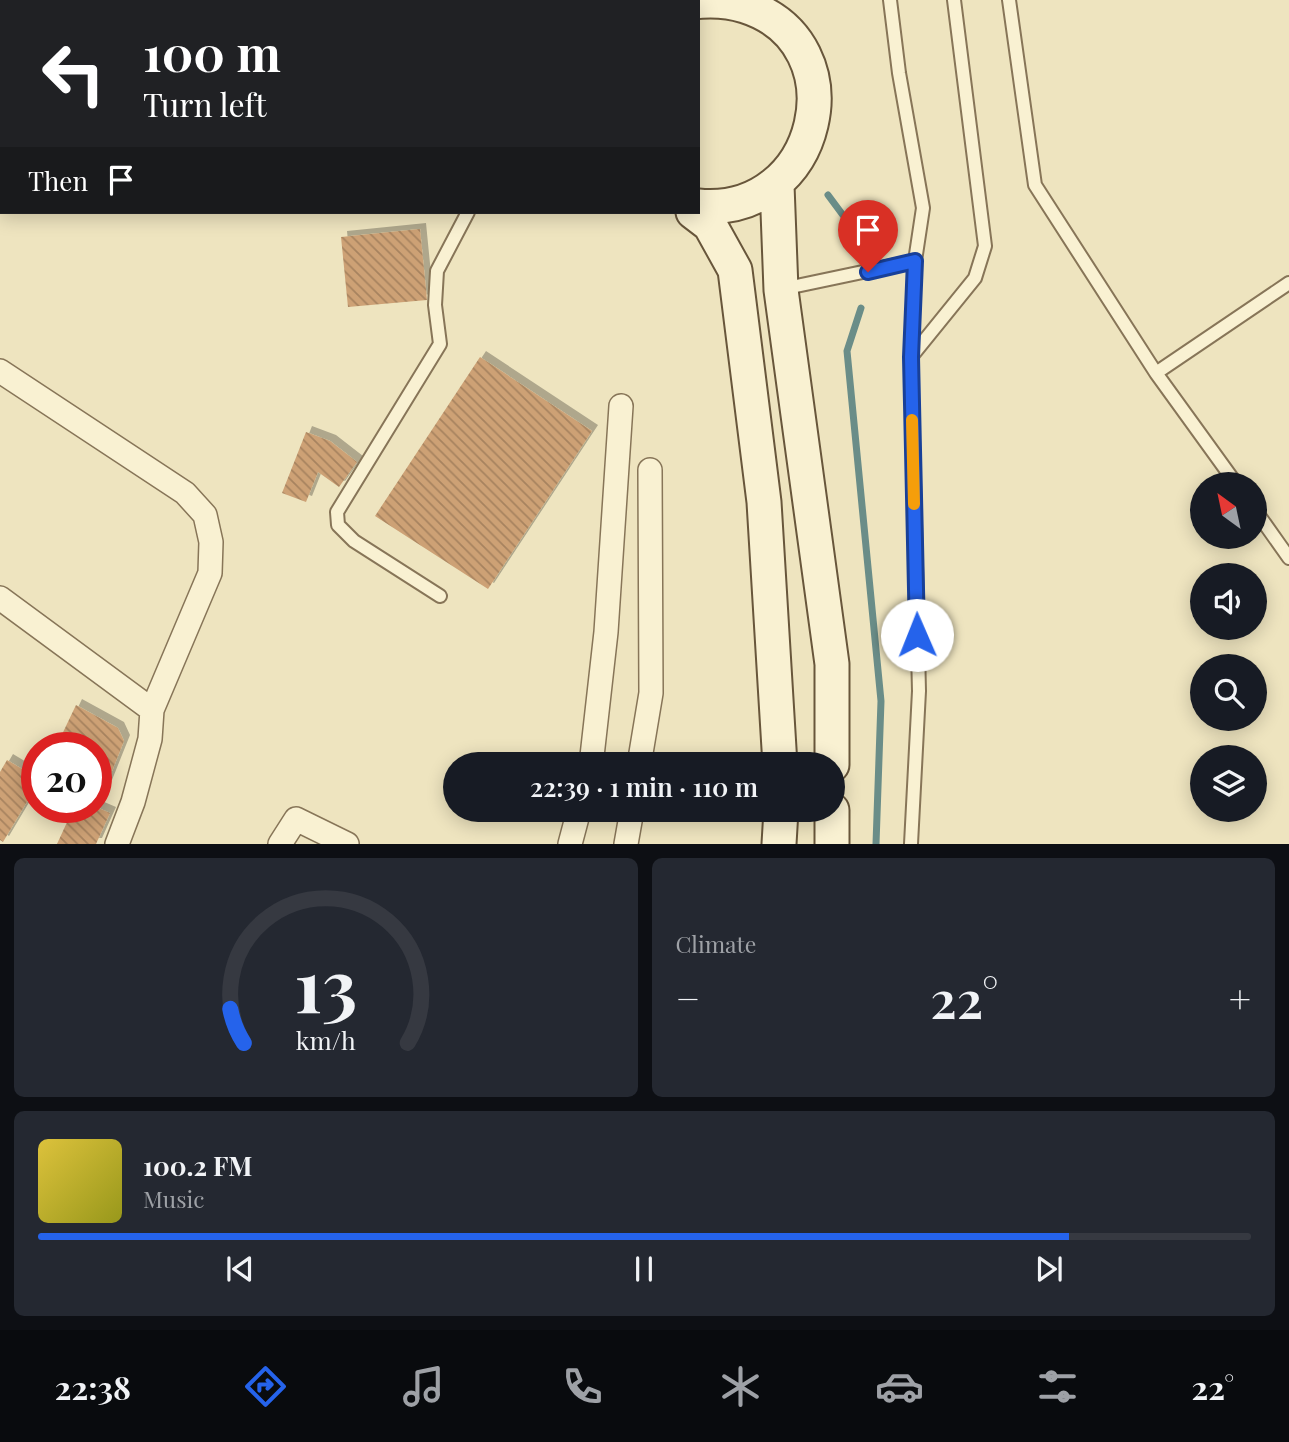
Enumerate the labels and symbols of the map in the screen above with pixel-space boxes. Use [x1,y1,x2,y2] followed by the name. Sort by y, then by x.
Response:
[838,200,898,272] pin
[1190,472,1267,550] north arrow
[880,598,954,672] position arrow
[21,732,112,823] speed limit sign: 20

